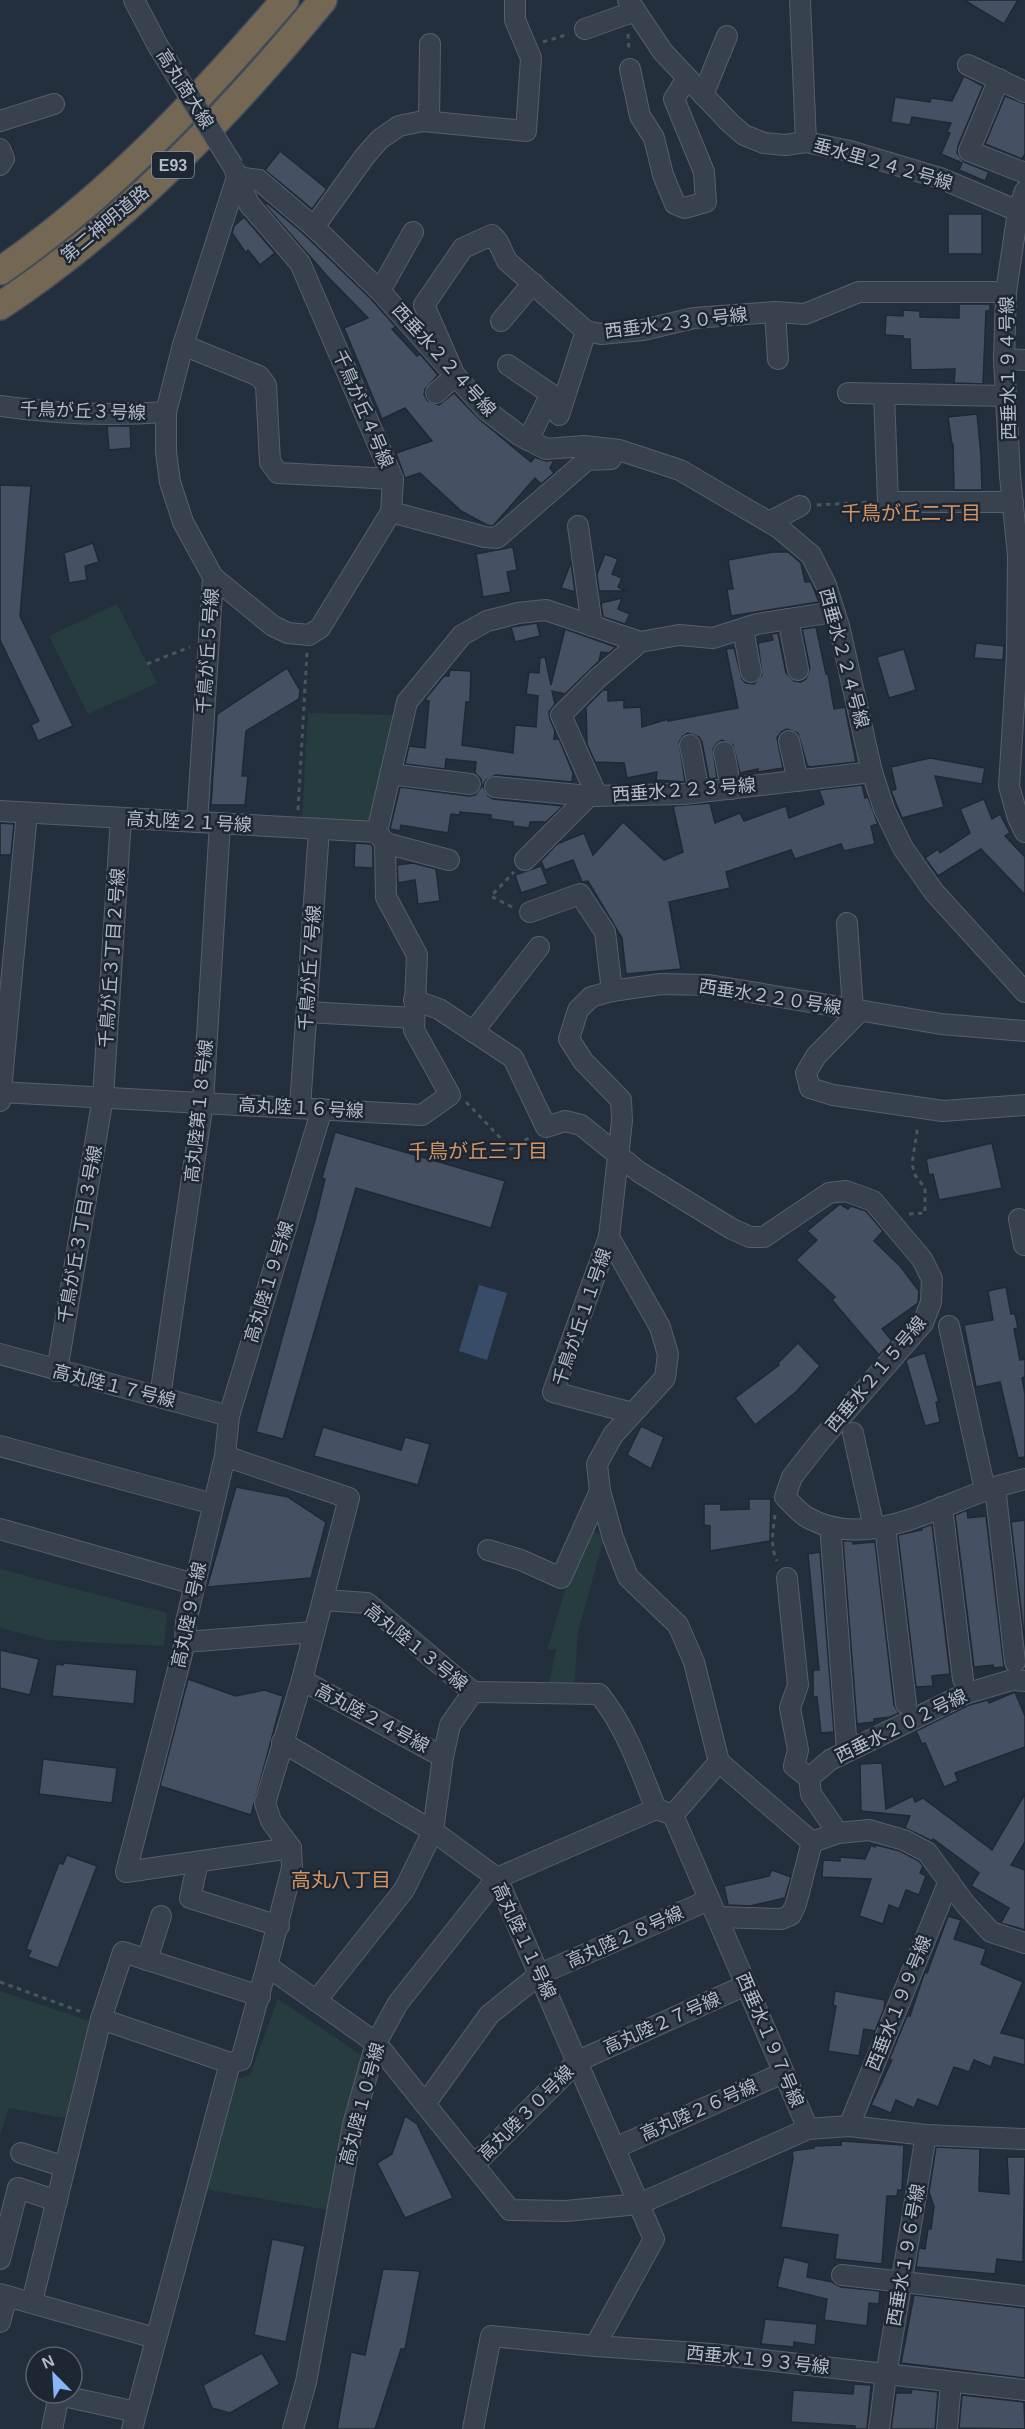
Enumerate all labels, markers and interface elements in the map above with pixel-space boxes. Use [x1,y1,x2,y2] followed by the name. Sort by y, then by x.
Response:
[153,46,217,132] street label: 高丸商大線
[811,135,955,193] street label: 垂水里２４２号線
[152,152,194,178] road number: E93
[57,182,153,266] street label: 第二神明道路
[997,296,1019,440] street label: 西垂水１９４号線
[388,300,500,420] street label: 西垂水２２４号線
[603,304,749,342] street label: 西垂水２３０号線
[329,347,397,471] street label: 千鳥が丘４号線
[20,399,146,423] street label: 千鳥が丘３号線
[841,502,981,524] district label: 千鳥が丘二丁目
[816,586,872,730] street label: 西垂水２２４号線
[194,587,222,715] street label: 千鳥が丘５号線
[611,775,757,805] street label: 西垂水２２３号線
[126,809,252,835] street label: 高丸陸２１号線
[96,868,128,1048] street label: 千鳥が丘３丁目２号線
[296,904,324,1032] street label: 千鳥が丘７号線
[697,976,843,1018] street label: 西垂水２２０号線
[182,1038,216,1184] street label: 高丸陸第１８号線
[238,1095,364,1121] street label: 高丸陸１６号線
[408,1140,548,1162] district label: 千鳥が丘三丁目
[55,1144,105,1324] street label: 千鳥が丘３丁目３号線
[241,1219,297,1345] street label: 高丸陸１９号線
[549,1246,615,1388] street label: 千鳥が丘１１号線
[822,1312,930,1436] street label: 西垂水２１５号線
[50,1361,178,1411] street label: 高丸陸１７号線
[168,1560,210,1670] street label: 高丸陸９号線
[361,1600,471,1694] street label: 高丸陸１３号線
[312,1680,432,1756] street label: 高丸陸２４号線
[832,1685,970,1767] street label: 西垂水２０２号線
[291,1869,391,1891] district label: 高丸八丁目
[488,1880,560,2002] street label: 高丸陸１１号線
[563,1902,687,1972] street label: 高丸陸２８号線
[863,1932,935,2074] street label: 西垂水１９９号線
[733,1970,807,2110] street label: 西垂水１９７号線
[600,1988,724,2058] street label: 高丸陸２７号線
[336,2041,388,2167] street label: 高丸陸１０号線
[474,2061,578,2165] street label: 高丸陸３０号線
[637,2075,761,2145] street label: 高丸陸２６号線
[884,2182,928,2328] street label: 西垂水１９６号線
[685,2343,831,2377] street label: 西垂水１９３号線
[24,2345,84,2405] north arrow
[39,2352,57,2372] text: N

